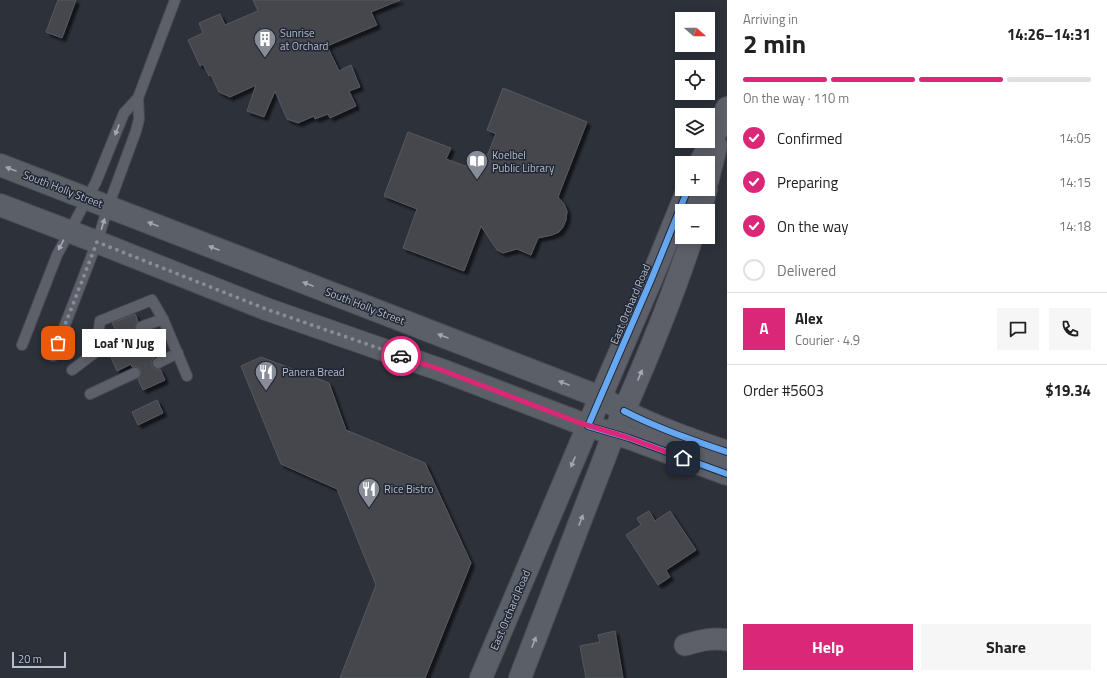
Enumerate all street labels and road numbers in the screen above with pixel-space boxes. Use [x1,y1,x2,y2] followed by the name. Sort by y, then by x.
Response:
[21,166,105,212] street label: South Holly Street
[606,261,654,347] street label: East Orchard Road
[323,283,407,329] street label: South Holly Street
[486,567,534,653] street label: East Orchard Road

